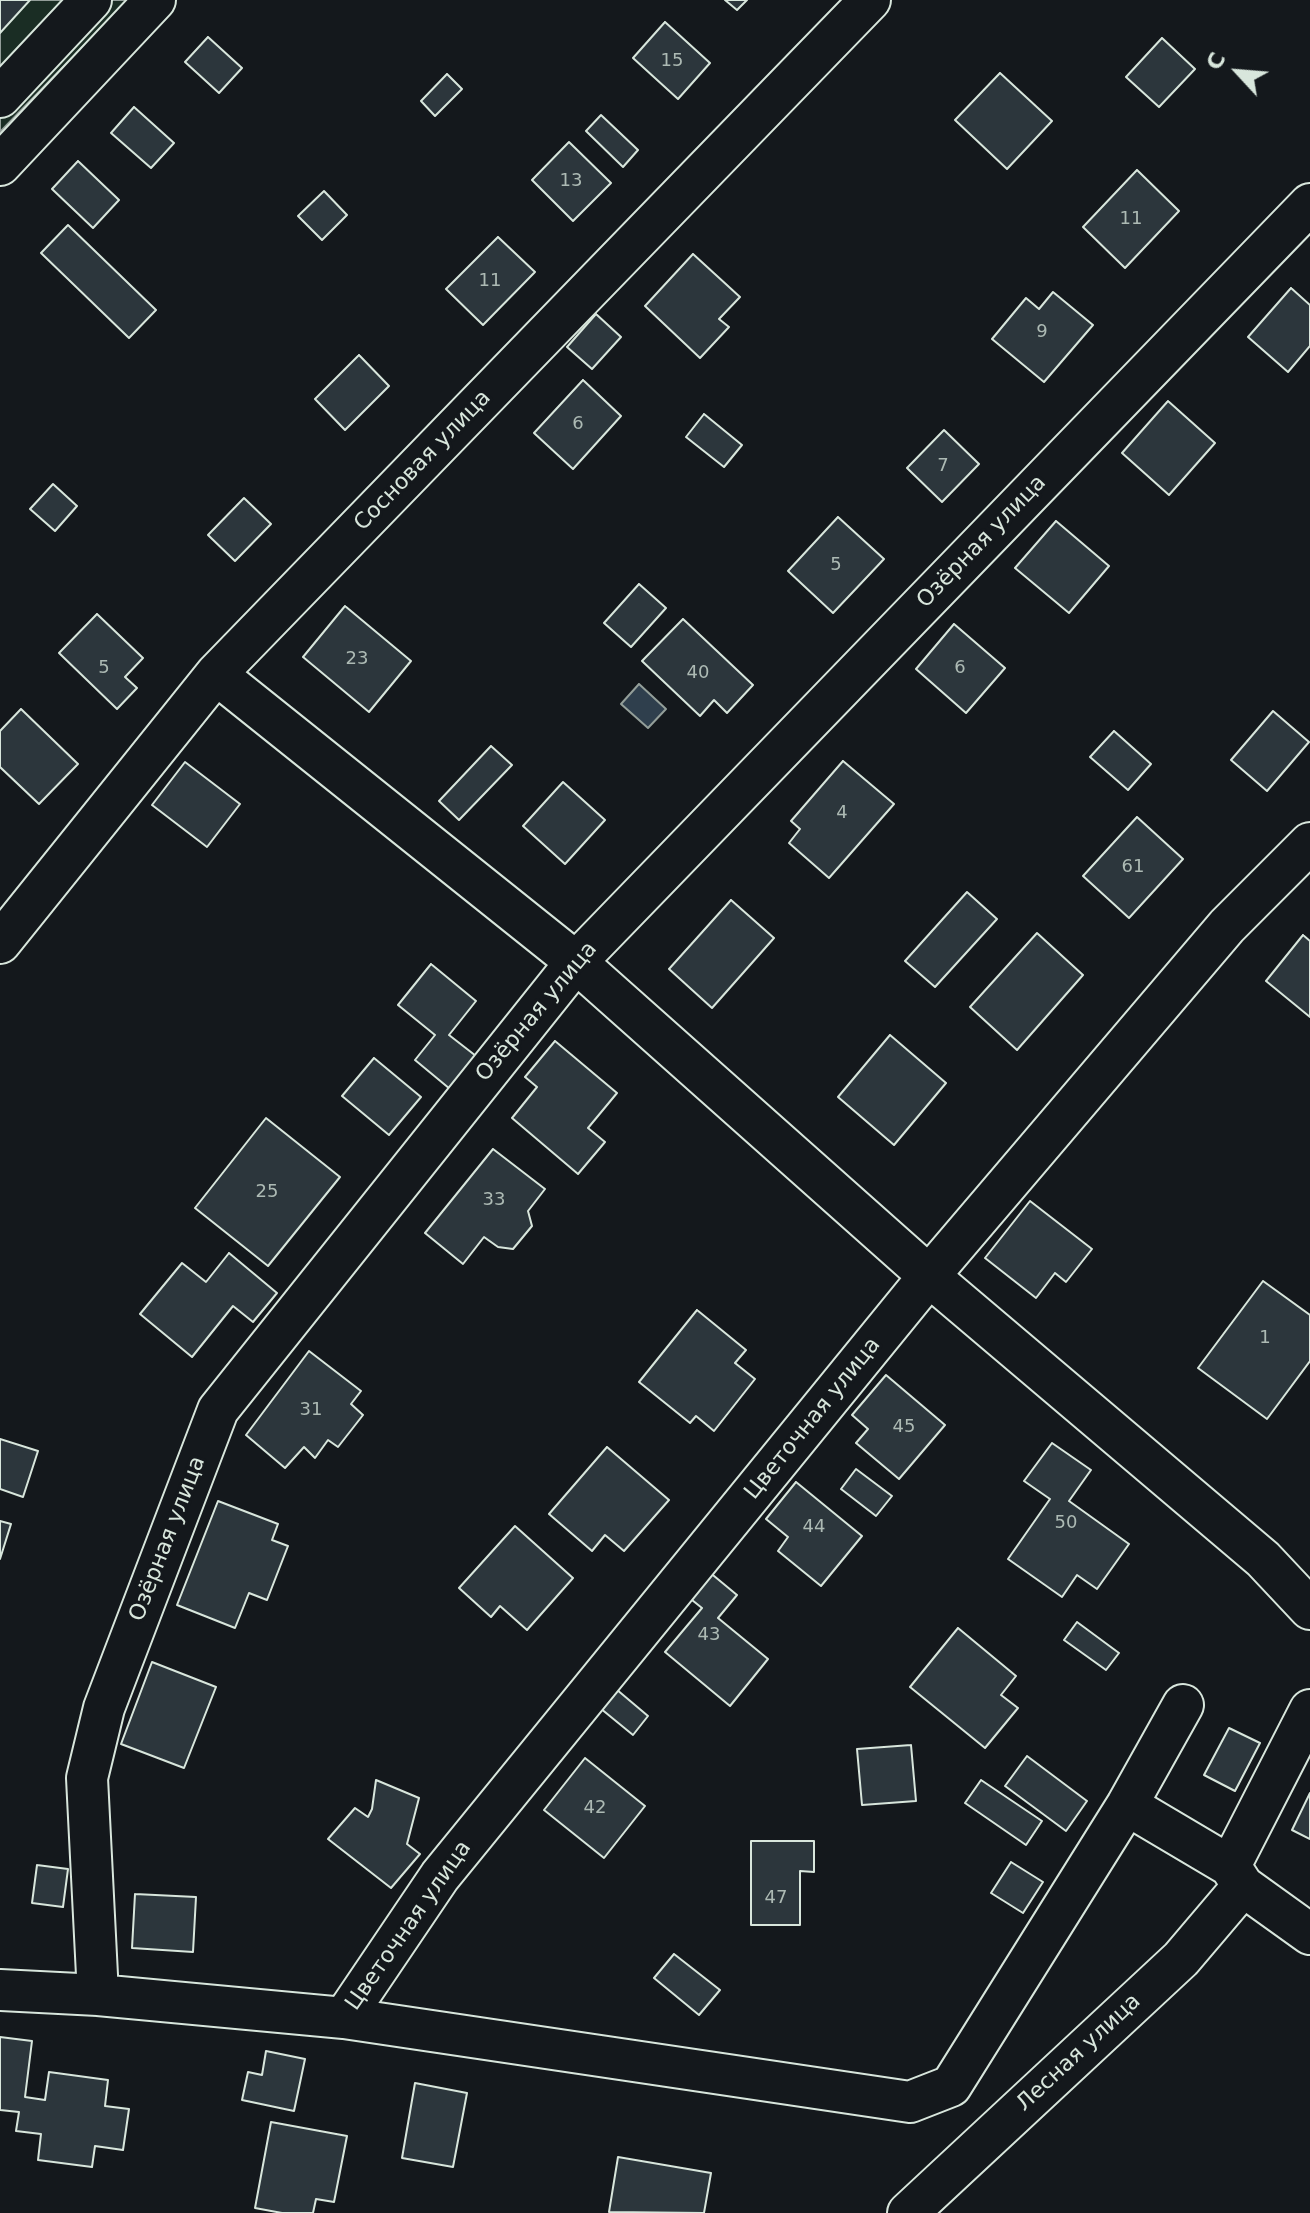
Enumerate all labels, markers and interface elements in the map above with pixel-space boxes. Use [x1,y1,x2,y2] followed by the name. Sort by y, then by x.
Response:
[1198,32,1278,112] north arrow
[1201,49,1231,74] text: С
[661,50,683,72] house number: 15
[560,170,582,192] house number: 13
[1120,208,1142,230] house number: 11
[479,270,501,292] house number: 11
[1036,321,1048,343] house number: 9
[349,385,497,537] street label: Сосновая улица
[572,413,584,435] house number: 6
[937,455,949,477] house number: 7
[912,470,1052,614] street label: Озёрная улица
[830,554,842,576] house number: 5
[346,648,368,670] house number: 23
[98,657,110,679] house number: 5
[954,657,966,679] house number: 6
[687,662,709,684] house number: 40
[836,802,848,824] house number: 4
[1122,856,1144,878] house number: 61
[471,937,603,1087] street label: Озёрная улица
[256,1181,278,1203] house number: 25
[483,1189,505,1211] house number: 33
[1259,1327,1271,1349] house number: 1
[740,1333,886,1505] street label: Цветочная улица
[300,1399,322,1421] house number: 31
[893,1416,915,1438] house number: 45
[124,1453,212,1625] street label: Озёрная улица
[1055,1512,1077,1534] house number: 50
[803,1516,825,1538] house number: 44
[698,1624,720,1646] house number: 43
[584,1797,606,1819] house number: 42
[341,1836,477,2016] street label: Цветочная улица
[765,1887,787,1909] house number: 47
[1011,1989,1147,2117] street label: Лесная улица

